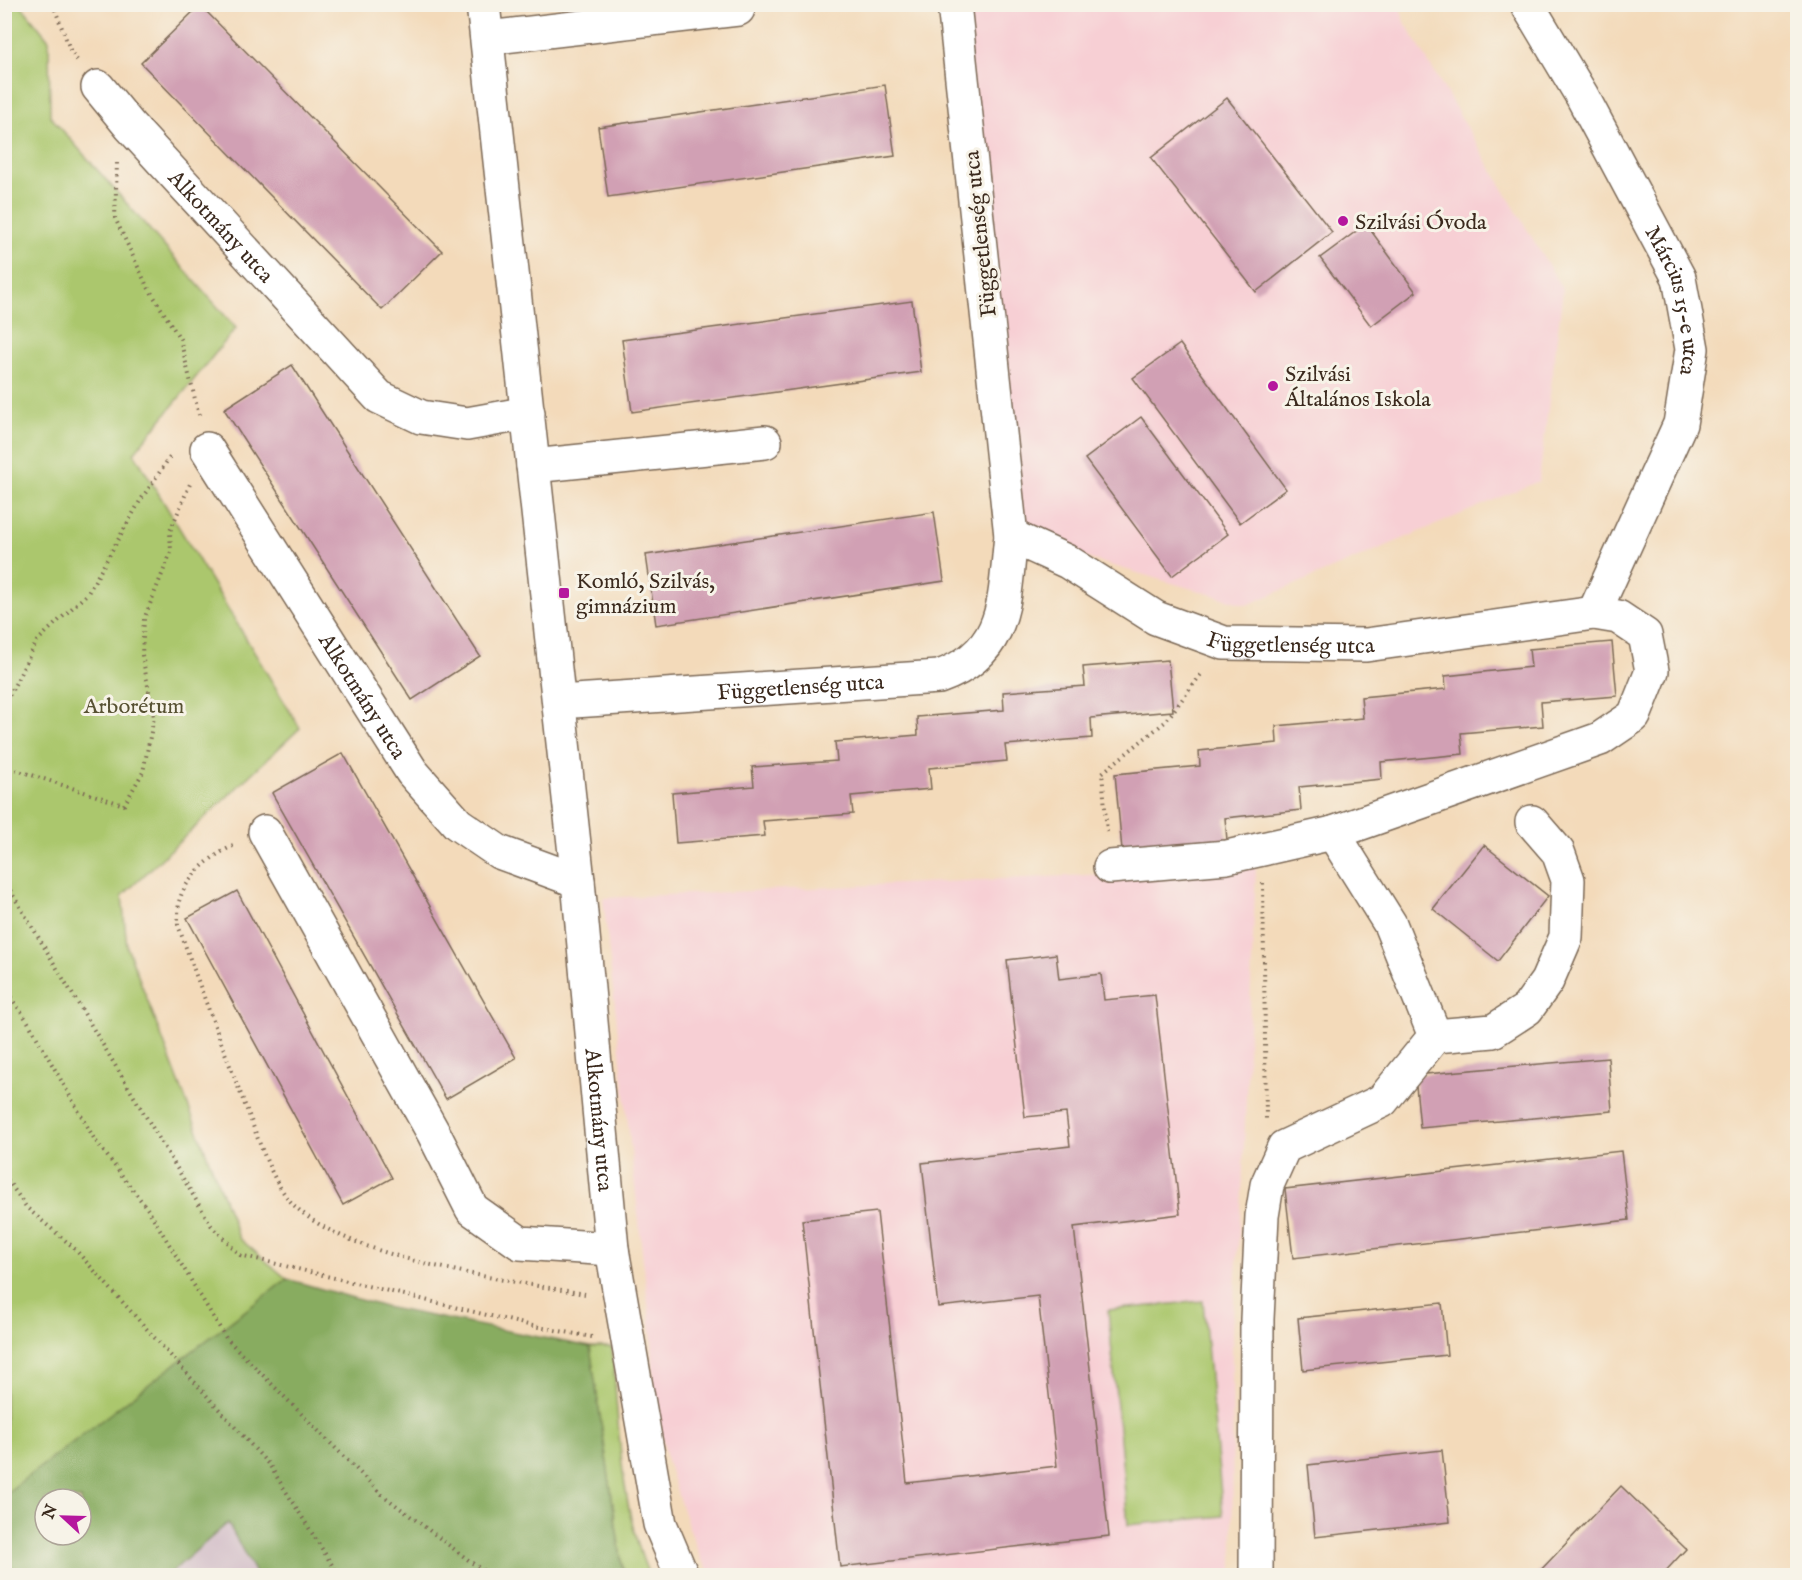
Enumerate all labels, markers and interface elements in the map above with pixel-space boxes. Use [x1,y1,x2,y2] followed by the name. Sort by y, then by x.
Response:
[958,149,1004,318] street label: Függetlenség utca
[161,164,279,290] street label: Alkotmány utca
[1355,209,1487,237] place label: Szilvási Óvoda
[1336,214,1350,228] marker: Szilvási Óvoda
[1638,221,1704,378] street label: Március 15-e utca
[1284,361,1431,414] place label: Szilvási Általános Iskola
[1266,379,1280,393] marker: Szilvási Általános Iskola
[576,568,715,621] place label: Komló, Szilvás, gimnázium
[557,586,571,600] marker: Komló, Szilvás, gimnázium
[1203,626,1377,661] street label: Függetlenség utca
[311,628,412,765] street label: Alkotmány utca
[716,669,885,708] street label: Függetlenség utca
[83,693,184,721] park label: Arborétum
[577,1046,619,1193] street label: Alkotmány utca
[33,1487,93,1547] north arrow
[39,1502,63,1523] text: N

